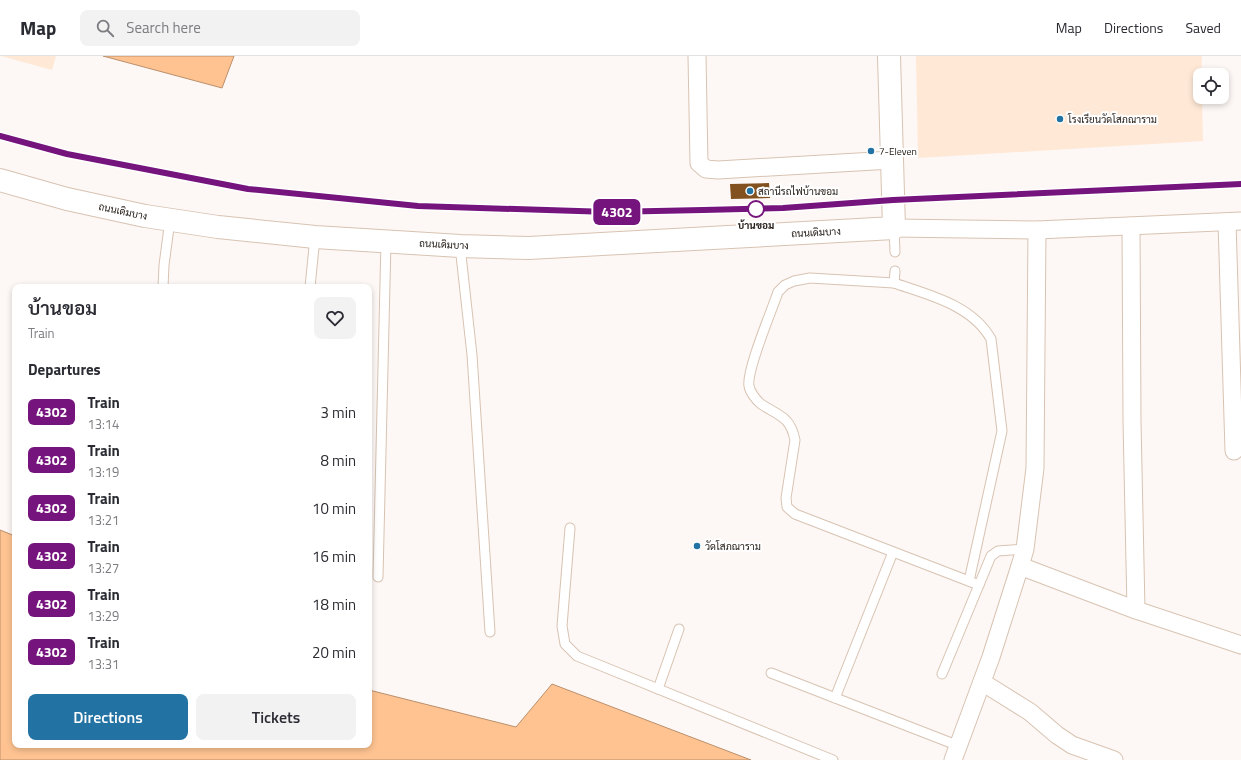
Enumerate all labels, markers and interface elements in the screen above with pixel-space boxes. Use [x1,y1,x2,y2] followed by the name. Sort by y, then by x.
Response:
[80,10,360,46] search box
[20,13,56,42] text: Map
[126,16,201,39] text: Search here
[94,17,116,39] icon: search
[1056,17,1082,38] text: Map
[1104,17,1163,38] text: Directions
[1185,17,1221,38] text: Saved
[1193,68,1229,104] map controls
[1193,68,1229,104] button: locate
[1067,112,1157,127] place label: โรงเรียนวัดโสภณาราม
[1055,114,1065,124] marker: โรงเรียนวัดโสภณาราม
[879,144,917,159] place label: 7-Eleven
[866,146,876,156] marker: 7-Eleven
[758,184,838,199] place label: สถานีรถไฟบ้านขอม
[745,186,755,196] marker: สถานีรถไฟบ้านขอม
[97,199,149,224] street label: ถนนเดิมบาง
[589,199,645,225] line badge: 4302
[747,200,765,218] marker: บ้านขอม
[601,201,633,222] text: 4302
[738,218,774,233] place label: บ้านขอม
[791,224,841,241] street label: ถนนเดิมบาง
[419,236,469,253] street label: ถนนเดิมบาง
[28,293,97,322] text: บ้านขอม
[314,297,356,339] button: heart
[28,323,55,343] text: Train
[28,358,101,381] text: Departures
[87,391,120,414] text: Train
[36,401,67,422] text: 4302
[320,401,356,424] text: 3 min
[87,414,119,434] text: 13:14
[87,439,120,462] text: Train
[36,449,67,470] text: 4302
[320,449,356,472] text: 8 min
[87,462,119,482] text: 13:19
[87,487,120,510] text: Train
[36,497,67,518] text: 4302
[312,497,356,520] text: 10 min
[87,510,119,530] text: 13:21
[87,535,120,558] text: Train
[705,539,761,554] place label: วัดโสภณาราม
[692,541,702,551] marker: วัดโสภณาราม
[36,545,67,566] text: 4302
[312,545,356,568] text: 16 min
[87,558,119,578] text: 13:27
[87,583,120,606] text: Train
[36,593,67,614] text: 4302
[312,593,356,616] text: 18 min
[87,606,119,626] text: 13:29
[87,631,120,654] text: Train
[36,641,67,662] text: 4302
[312,641,356,664] text: 20 min
[87,654,119,674] text: 13:31
[28,694,188,740] button: Directions
[196,694,356,740] button: Tickets

